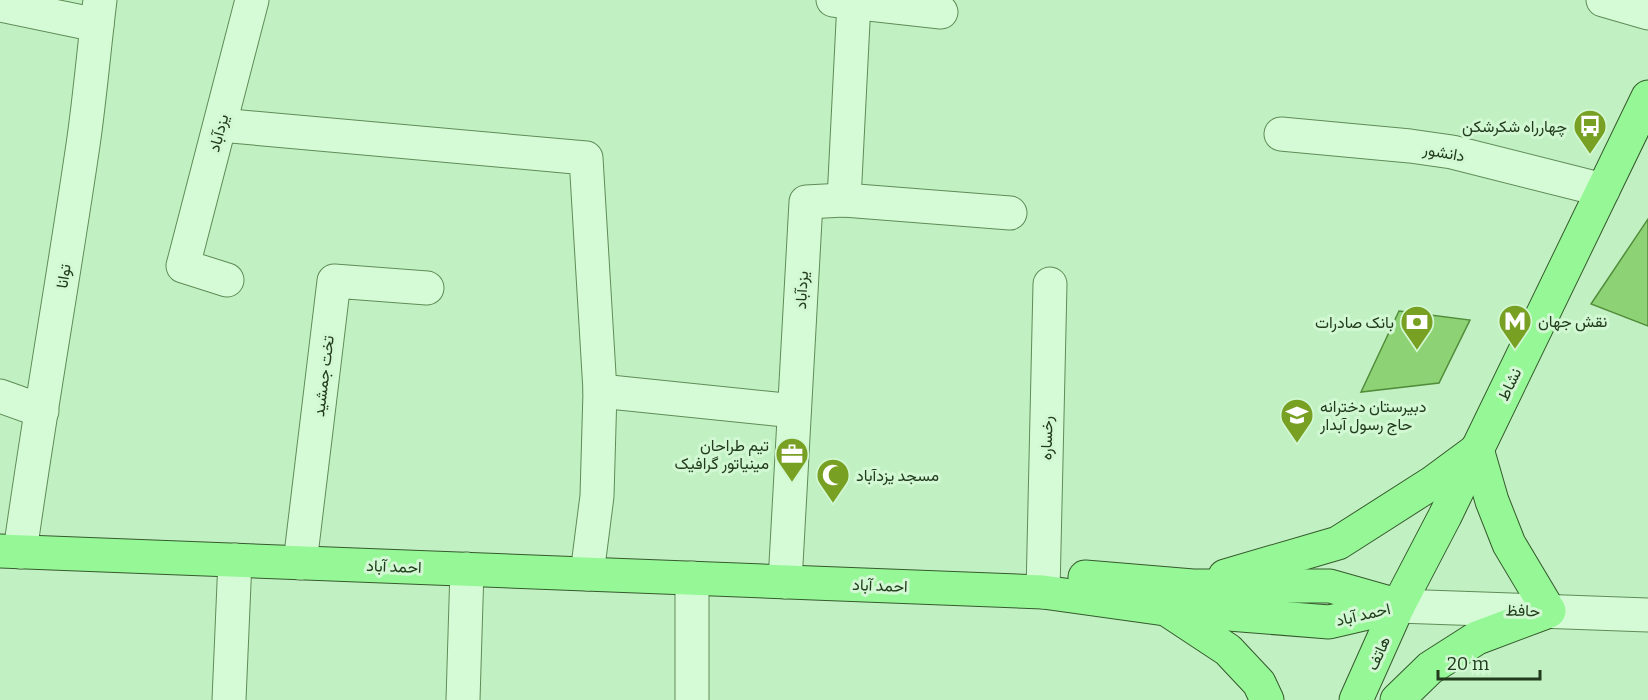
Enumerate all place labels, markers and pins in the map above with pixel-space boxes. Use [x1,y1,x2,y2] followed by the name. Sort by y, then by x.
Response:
[1572,108,1608,155] bus stop icon: چهارراه شکرشکن
[1462,117,1567,138] place label: چهارراه شکرشکن
[1497,303,1533,350] metro station icon: نقش جهان
[1399,304,1435,351] bank icon: بانک صادرات
[1538,312,1607,332] place label: نقش جهان
[1315,313,1394,333] place label: بانک صادرات
[1279,397,1315,444] school or university icon: دبیرستان دخترانه حاج رسول آبدار
[1319,397,1426,436] place label: دبیرستان دخترانه حاج رسول آبدار
[674,436,769,474] place label: تیم طراحان مینیاتور گرافیک
[774,436,810,483] office icon: تیم طراحان مینیاتور گرافیک
[815,457,851,504] mosque icon: مسجد یزدآباد
[856,466,939,486] place label: مسجد یزدآباد

